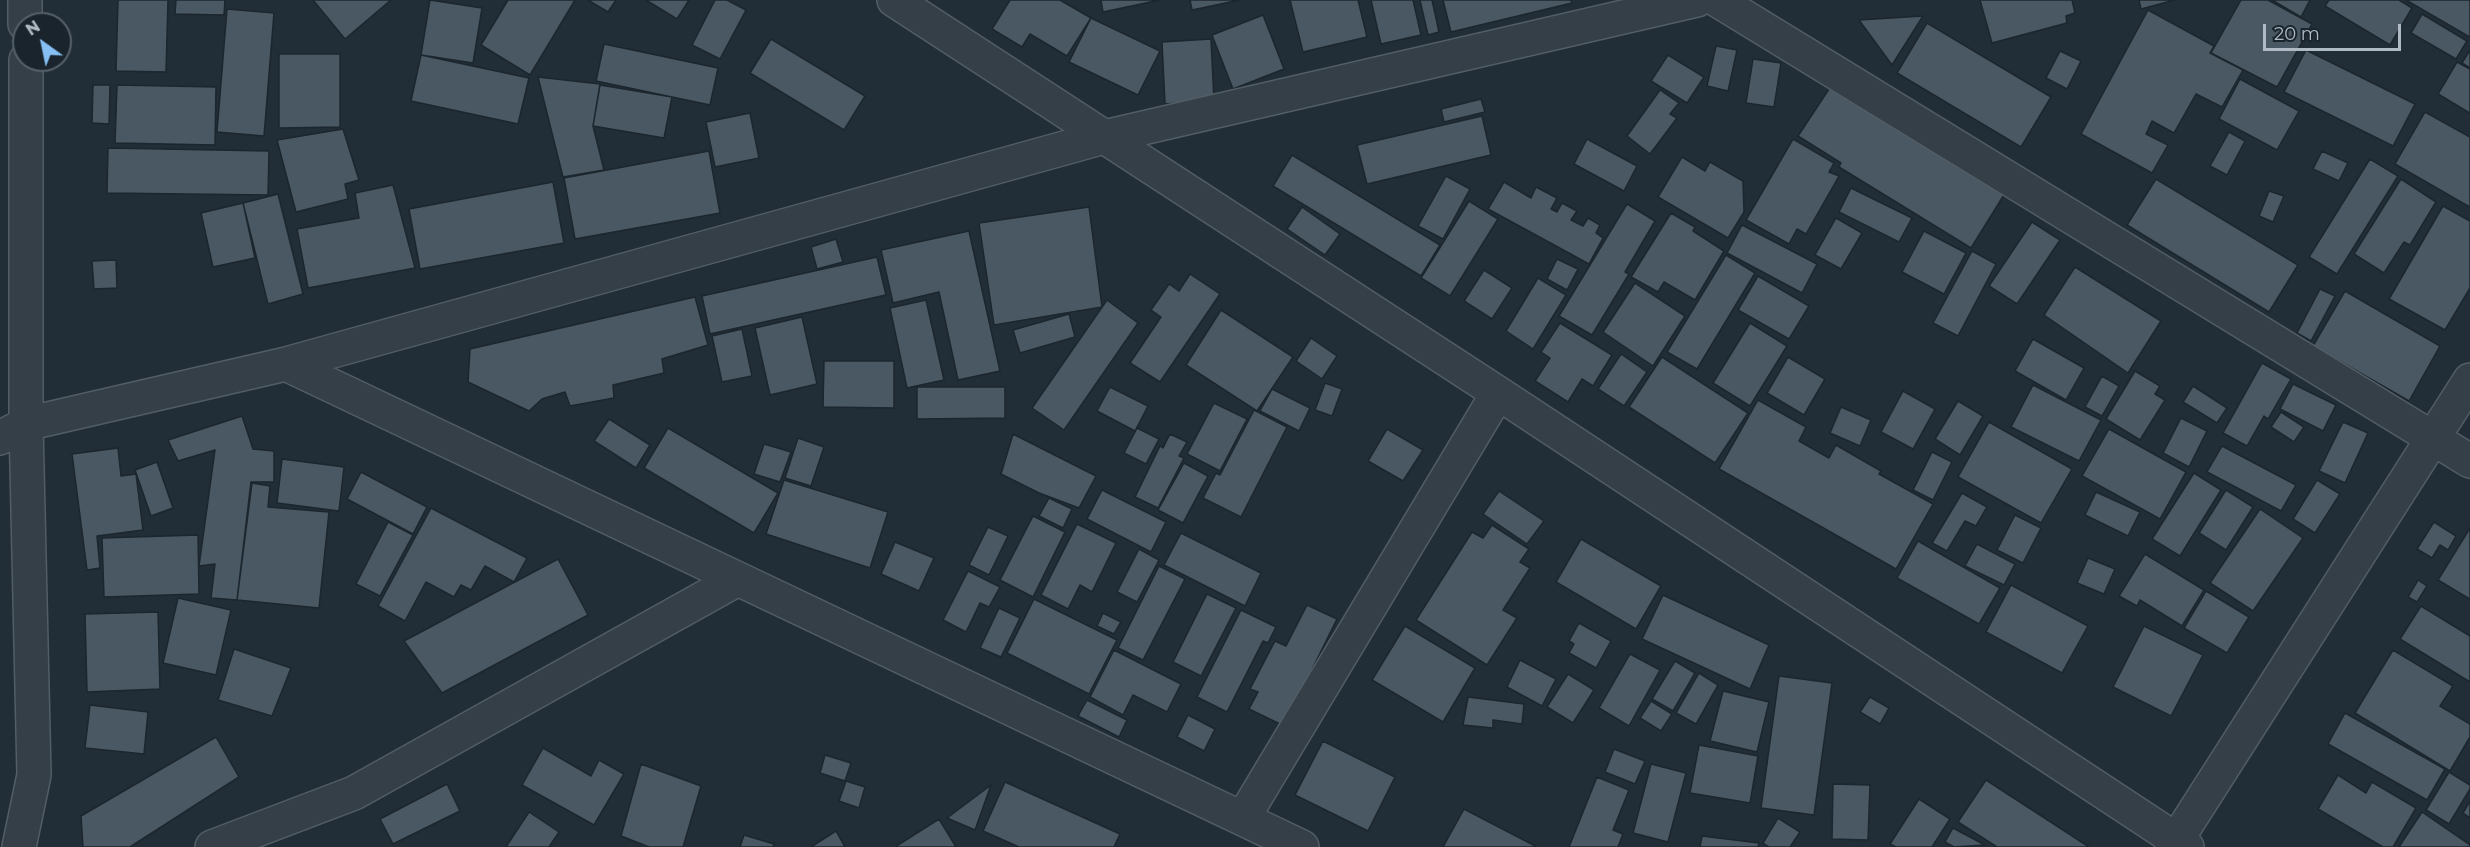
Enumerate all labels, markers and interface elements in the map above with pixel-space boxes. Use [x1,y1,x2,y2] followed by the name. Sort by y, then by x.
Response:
[12,12,72,72] north arrow
[2266,12,2404,50] scale bar
[22,17,44,40] text: N
[2274,23,2320,45] text: 20 m

